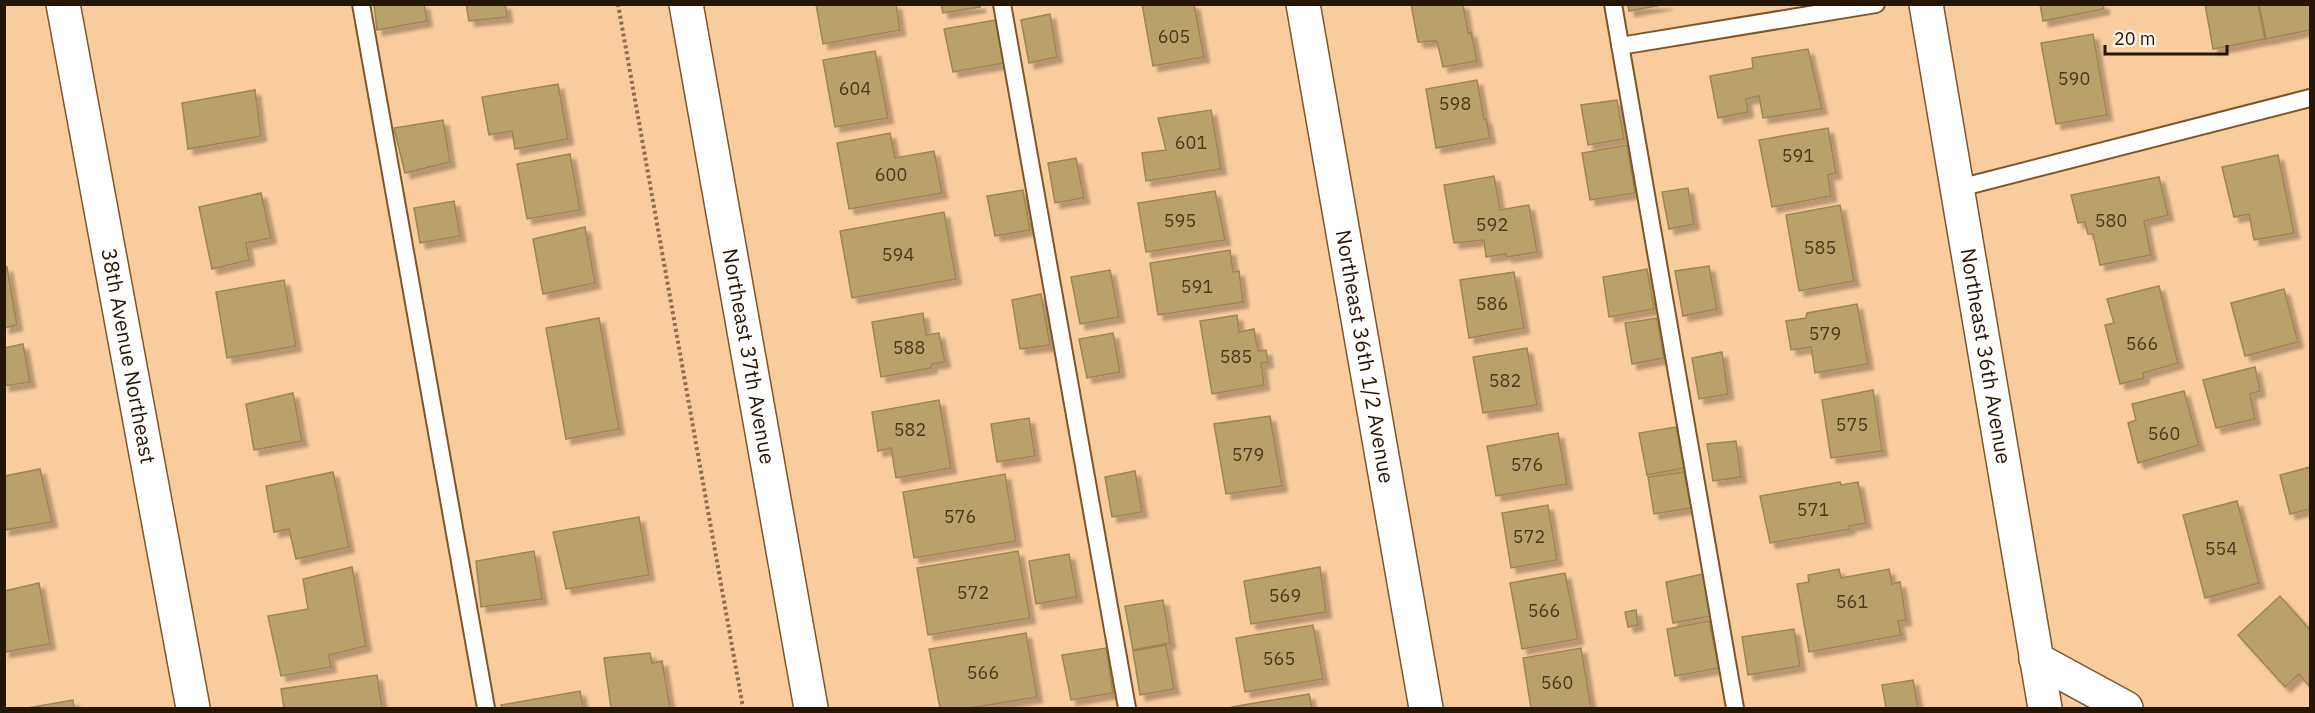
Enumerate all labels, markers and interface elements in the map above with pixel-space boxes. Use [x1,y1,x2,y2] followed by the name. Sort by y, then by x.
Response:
[2105,18,2226,56] scale bar
[1158,25,1190,48] house number: 605
[2114,27,2156,50] text: 20 m
[2058,67,2090,90] house number: 590
[839,77,871,100] house number: 604
[1439,92,1471,115] house number: 598
[1175,131,1207,154] house number: 601
[1782,144,1814,167] house number: 591
[875,163,907,186] house number: 600
[1164,209,1196,232] house number: 595
[2095,209,2127,232] house number: 580
[1476,213,1508,236] house number: 592
[1330,228,1401,485] street label: Northeast 36th 1/2 Avenue
[1804,236,1836,259] house number: 585
[882,243,914,266] house number: 594
[95,246,163,466] street label: 38th Avenue Northeast
[717,246,782,466] street label: Northeast 37th Avenue
[1954,246,2019,466] street label: Northeast 36th Avenue
[1181,275,1213,298] house number: 591
[1476,292,1508,315] house number: 586
[1809,322,1841,345] house number: 579
[2126,332,2158,355] house number: 566
[893,336,925,359] house number: 588
[1220,345,1252,368] house number: 585
[1489,369,1521,392] house number: 582
[1836,413,1868,436] house number: 575
[894,418,926,441] house number: 582
[2148,422,2180,445] house number: 560
[1232,443,1264,466] house number: 579
[1511,453,1543,476] house number: 576
[1797,498,1829,521] house number: 571
[944,505,976,528] house number: 576
[1513,525,1545,548] house number: 572
[2205,537,2237,560] house number: 554
[957,581,989,604] house number: 572
[1269,584,1301,607] house number: 569
[1836,590,1868,613] house number: 561
[1528,599,1560,622] house number: 566
[1263,647,1295,670] house number: 565
[967,661,999,684] house number: 566
[1541,671,1573,694] house number: 560

